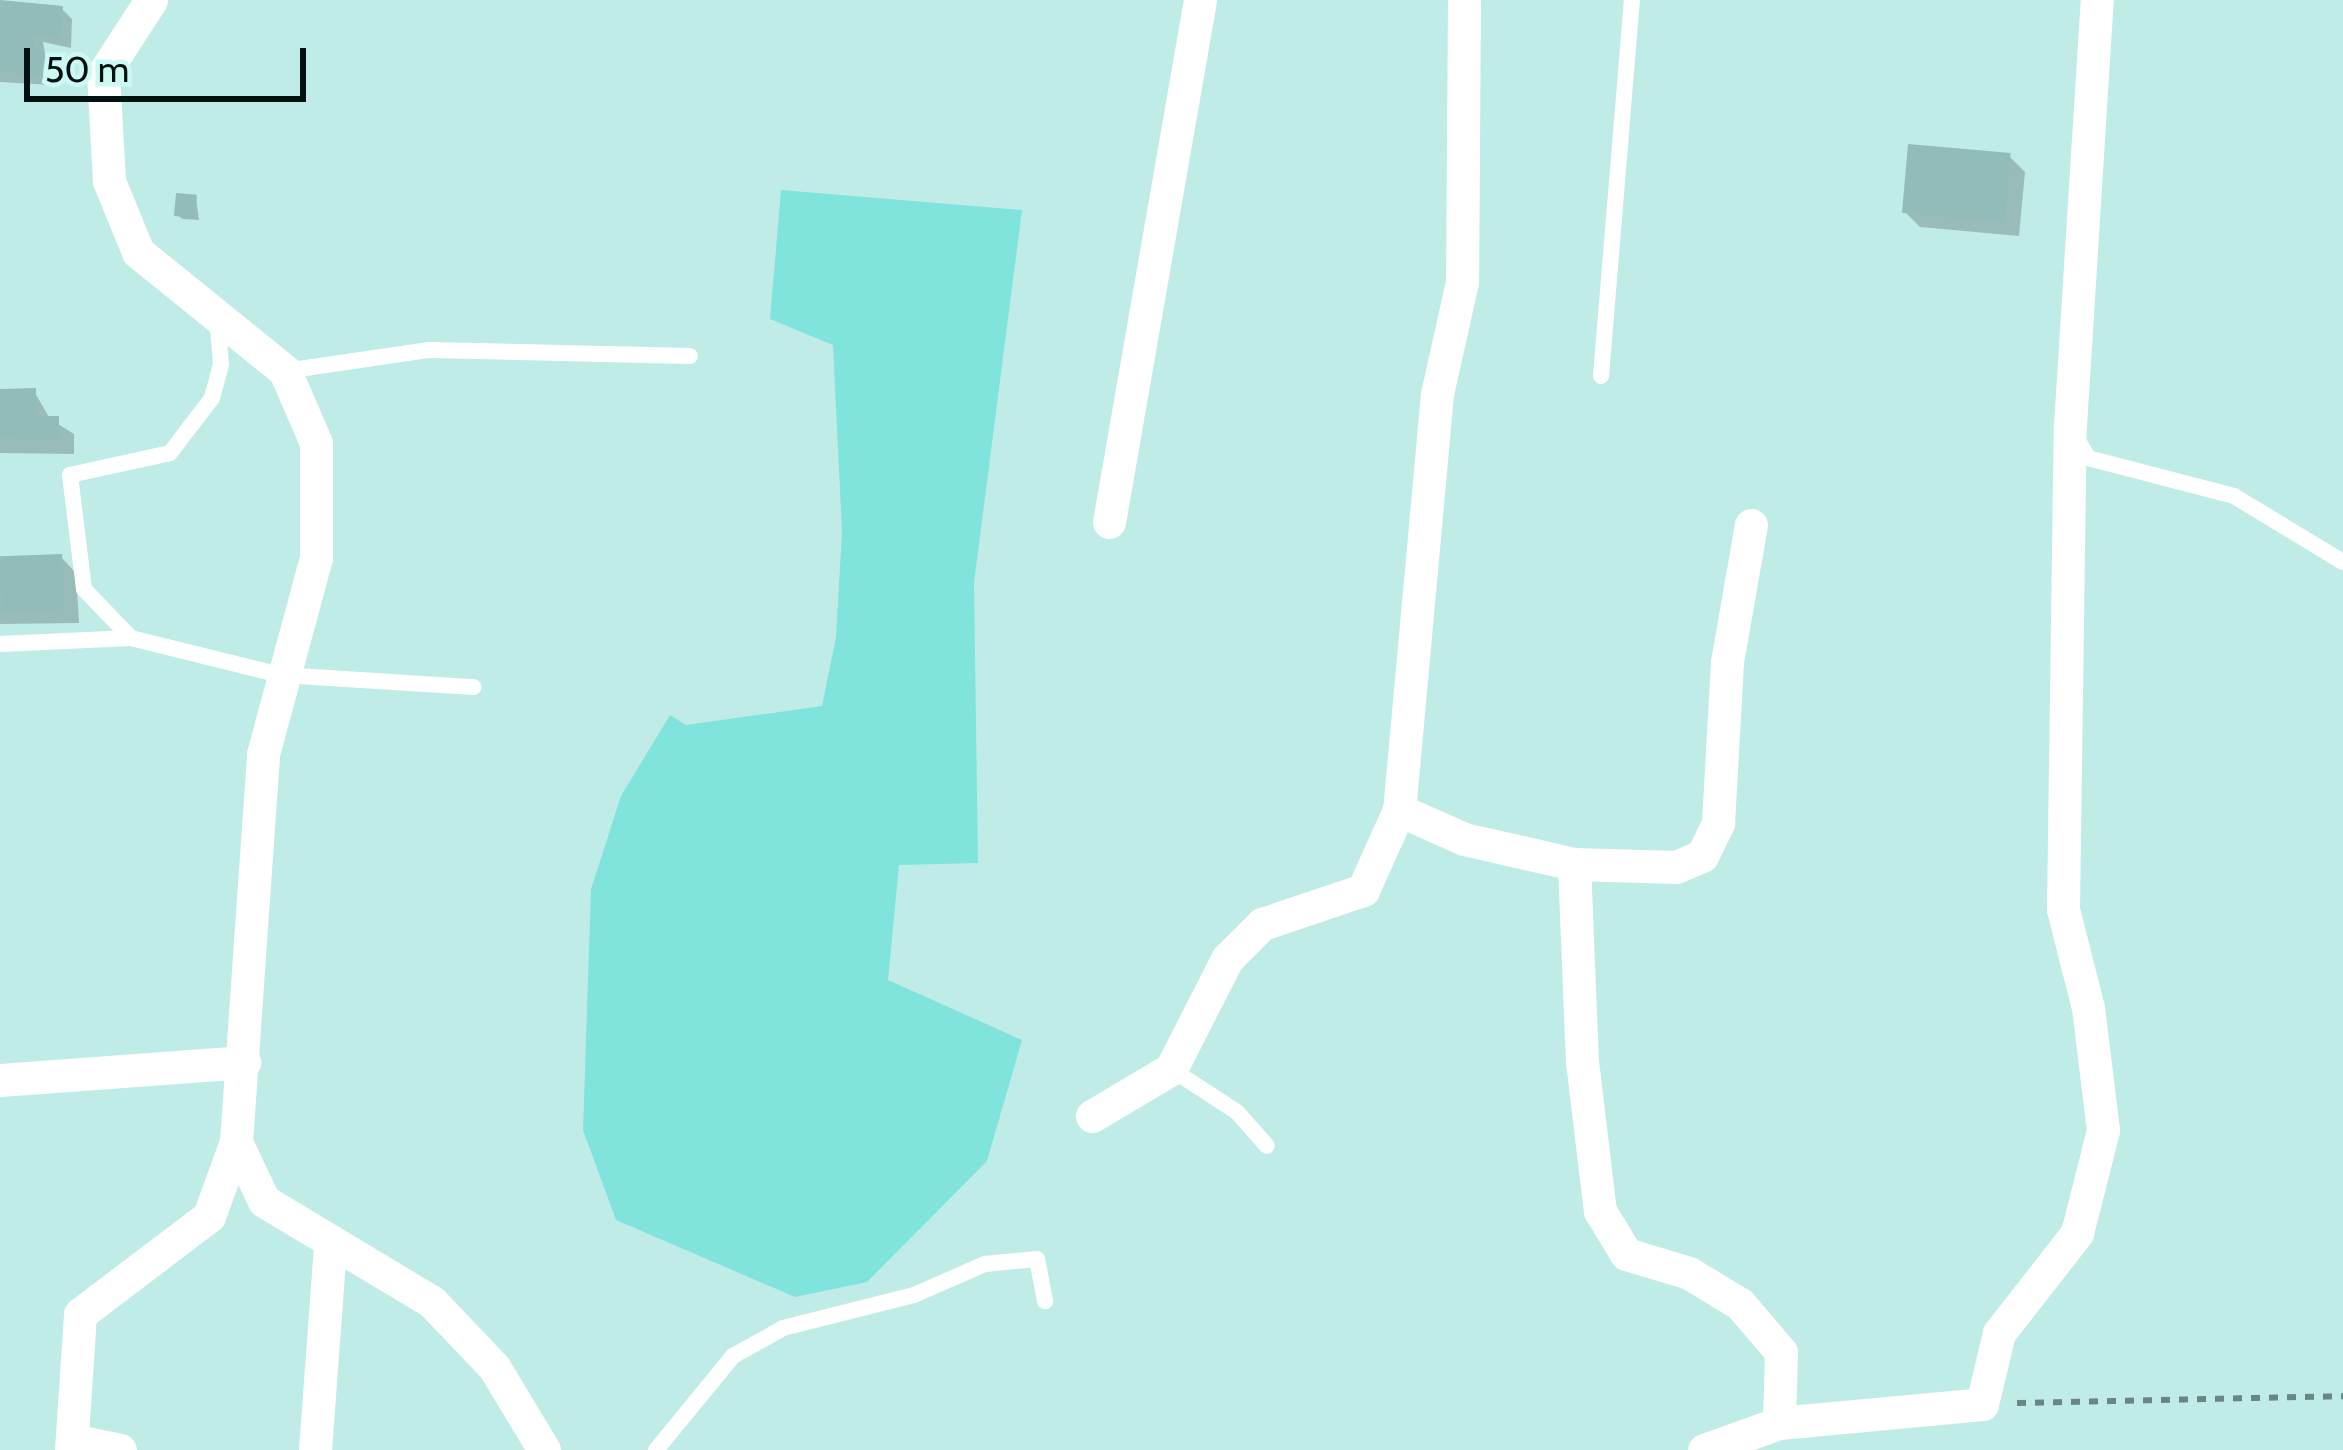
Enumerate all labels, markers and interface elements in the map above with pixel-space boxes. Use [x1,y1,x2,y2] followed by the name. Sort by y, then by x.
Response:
[30,24,312,98] scale bar
[45,47,129,91] text: 50 m

